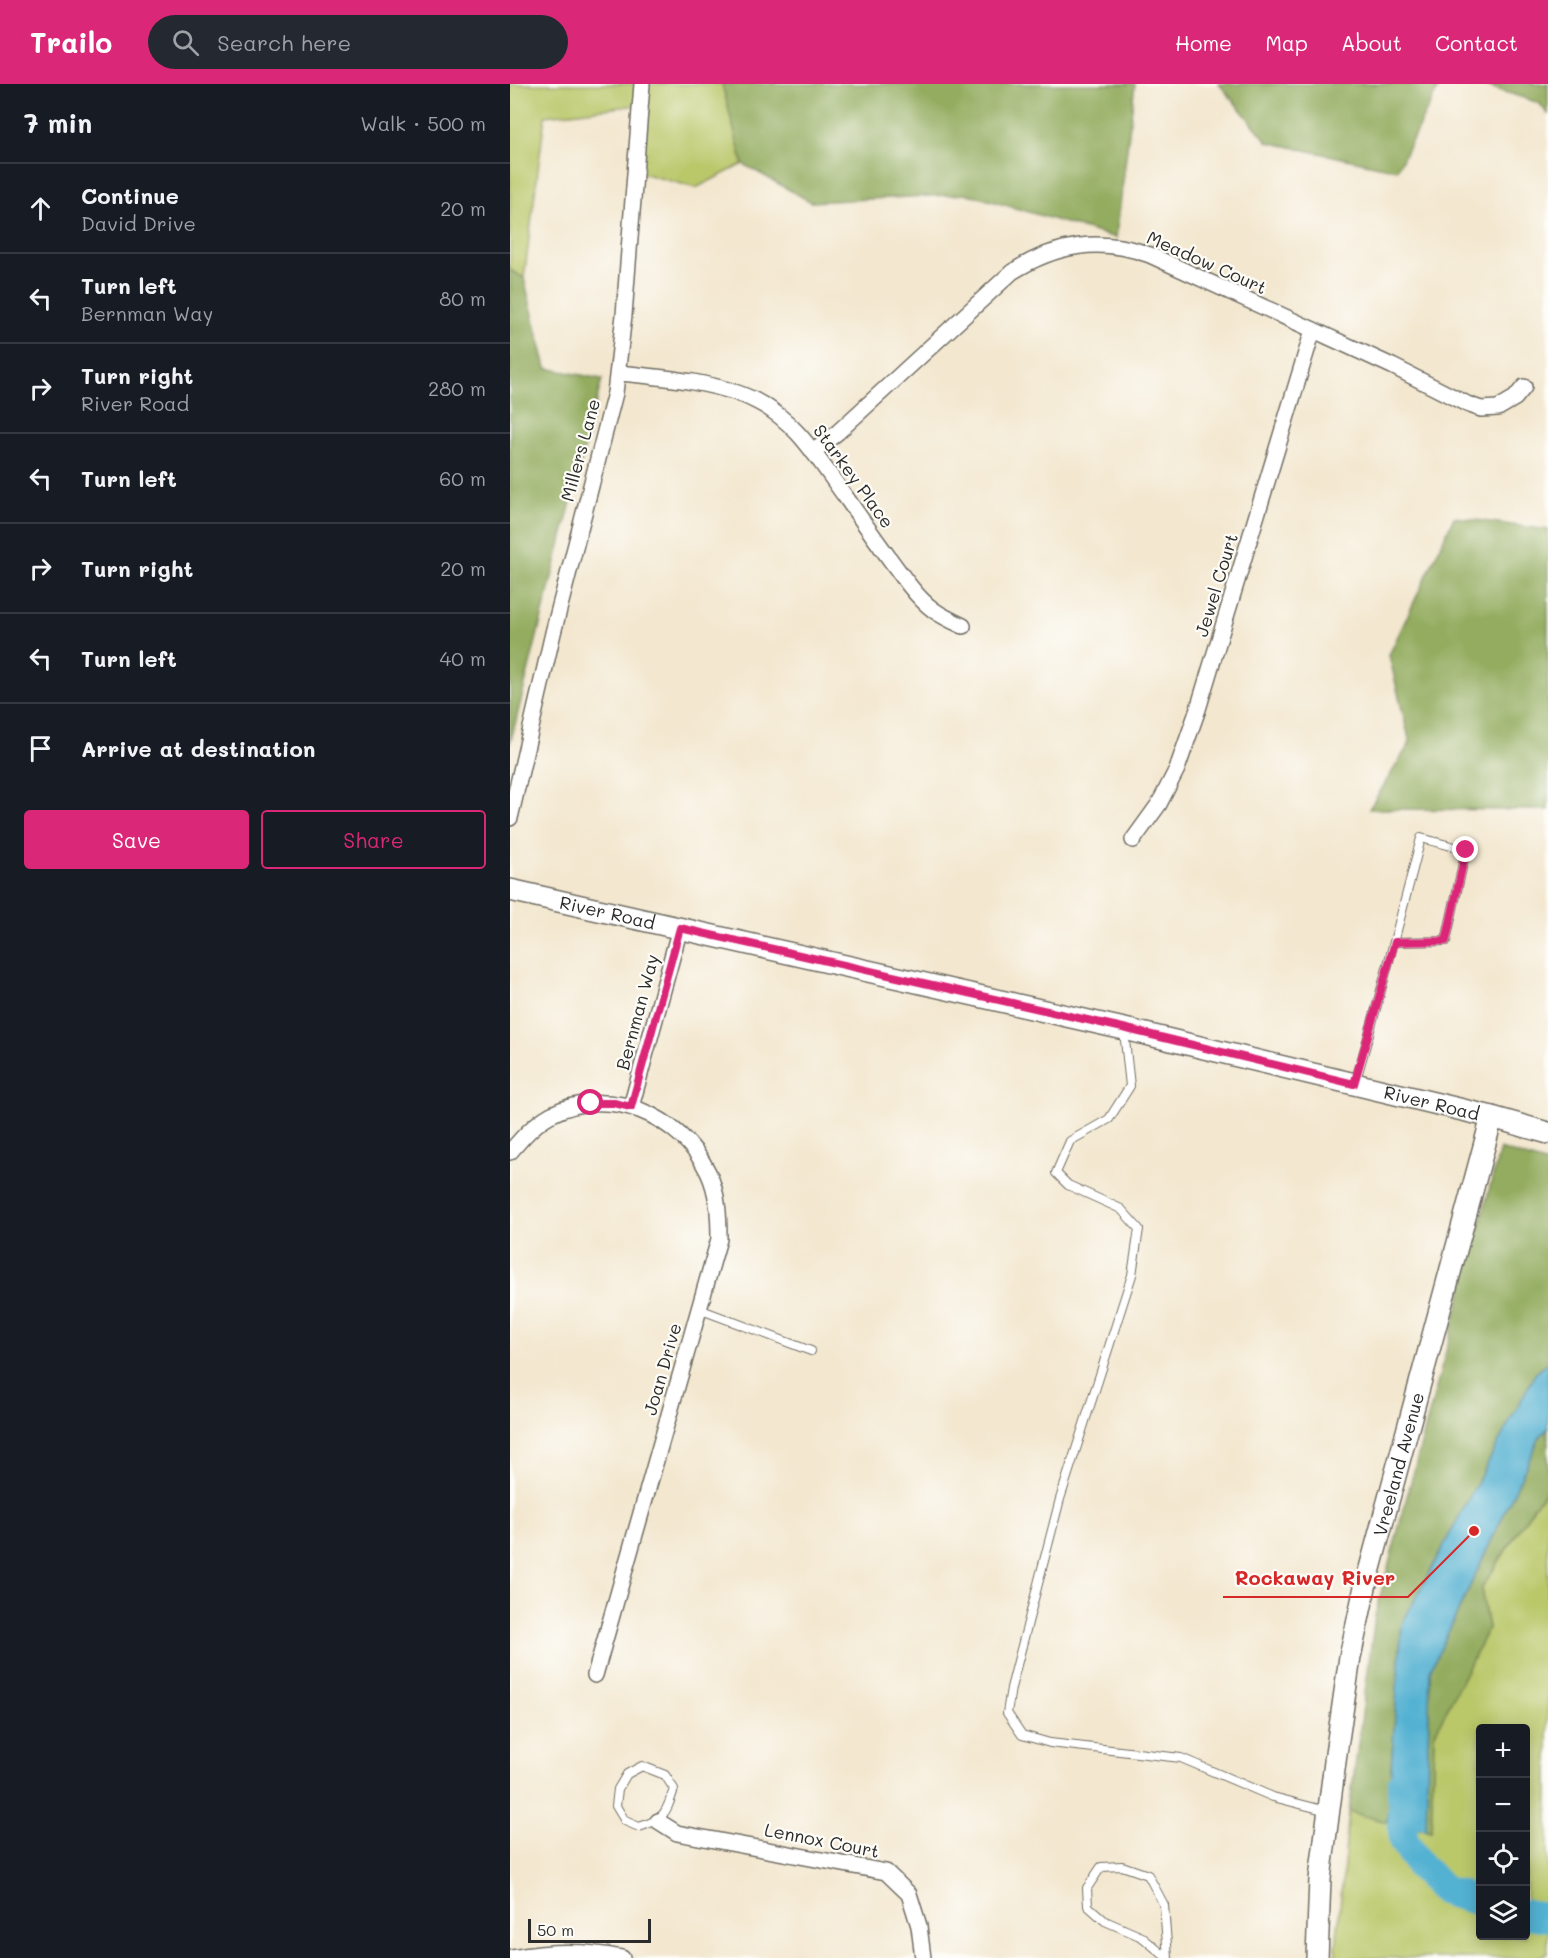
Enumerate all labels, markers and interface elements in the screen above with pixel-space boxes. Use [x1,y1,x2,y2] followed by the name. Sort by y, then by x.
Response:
[148,15,568,69] search box
[30,24,112,60] text: Trailo
[169,26,202,59] icon: search
[217,28,351,57] text: Search here
[1175,29,1232,56] text: Home
[1265,29,1308,56] text: Map
[1341,29,1402,56] text: About
[1435,29,1518,56] text: Contact
[24,106,92,140] text: 7 min
[360,110,486,136] text: Walk · 500 m
[81,181,179,210] text: Continue
[24,192,57,225] icon: ahead
[440,195,486,221] text: 20 m
[81,210,196,236] text: David Drive
[1143,225,1271,299] street label: Meadow Court
[81,271,177,300] text: Turn left
[24,282,57,315] icon: left
[439,285,486,311] text: 80 m
[81,300,213,326] text: Bernman Way
[81,361,193,390] text: Turn right
[24,372,57,405] icon: right
[428,375,486,401] text: 280 m
[81,390,189,416] text: River Road
[555,396,605,504] street label: Millers Lane
[808,419,900,533] street label: Starkey Place
[24,462,57,495] icon: left
[81,464,177,493] text: Turn left
[439,465,486,491] text: 60 m
[1189,530,1243,640] street label: Jewel Court
[24,552,57,585] icon: right
[81,554,193,583] text: Turn right
[440,555,486,581] text: 20 m
[24,642,57,675] icon: left
[81,644,177,673] text: Turn left
[440,645,486,671] text: 40 m
[24,732,57,765] icon: arrive
[81,734,316,763] text: Arrive at destination
[24,810,249,869] button: Save
[261,810,486,869] button: Share
[1452,836,1478,862] route end
[557,890,658,935] street label: River Road
[610,951,664,1073] street label: Bernman Way
[1382,1080,1482,1126] street label: River Road
[577,1089,603,1115] route start
[637,1320,687,1418] street label: Joan Drive
[1367,1389,1429,1539] street label: Vreeland Avenue
[1223,1559,1408,1597] callout: Rockaway River
[1235,1564,1395,1590] text: Rockaway River
[1476,1724,1530,1940] map controls
[1476,1724,1530,1778] button: +
[1476,1778,1530,1832] button: −
[763,1817,881,1863] street label: Lennox Court
[1476,1832,1530,1886] button: locate
[1476,1886,1530,1940] button: layers
[528,1916,651,1944] scale bar
[537,1919,574,1940] text: 50 m

